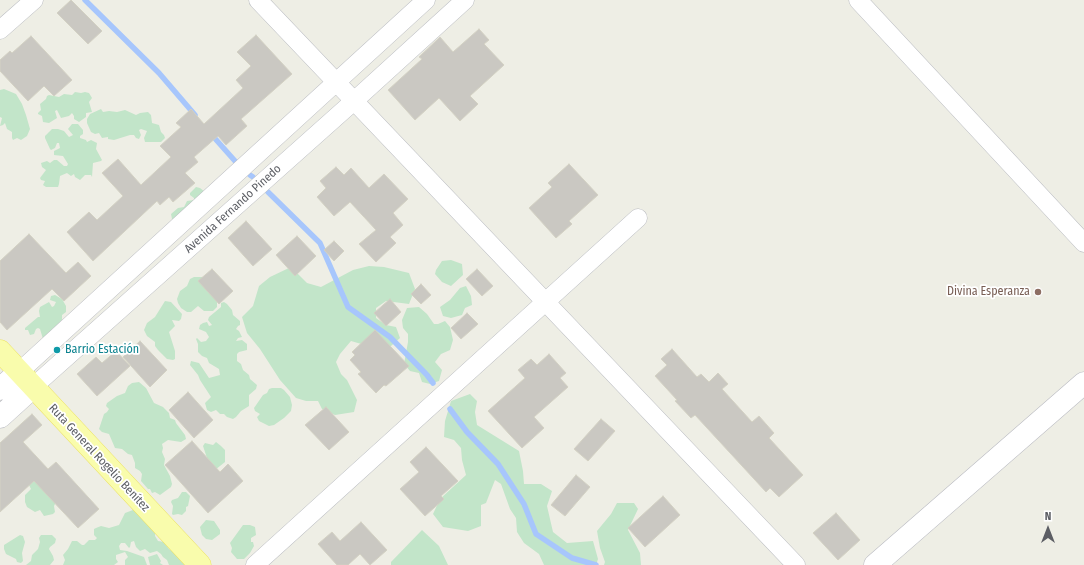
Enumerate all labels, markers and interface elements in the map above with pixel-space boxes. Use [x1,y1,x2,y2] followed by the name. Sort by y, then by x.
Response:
[182,162,284,256] street label: Avenida Fernando Pinedo
[947,285,1030,299] place label: Divina Esperanza
[1033,287,1043,297] marker: Divina Esperanza
[65,343,139,357] place label: Barrio Estación
[52,345,62,355] marker: Barrio Estación
[45,401,153,515] street label: Ruta General Rogelio Benítez
[1028,509,1068,549] north arrow
[1045,510,1051,523] text: N

